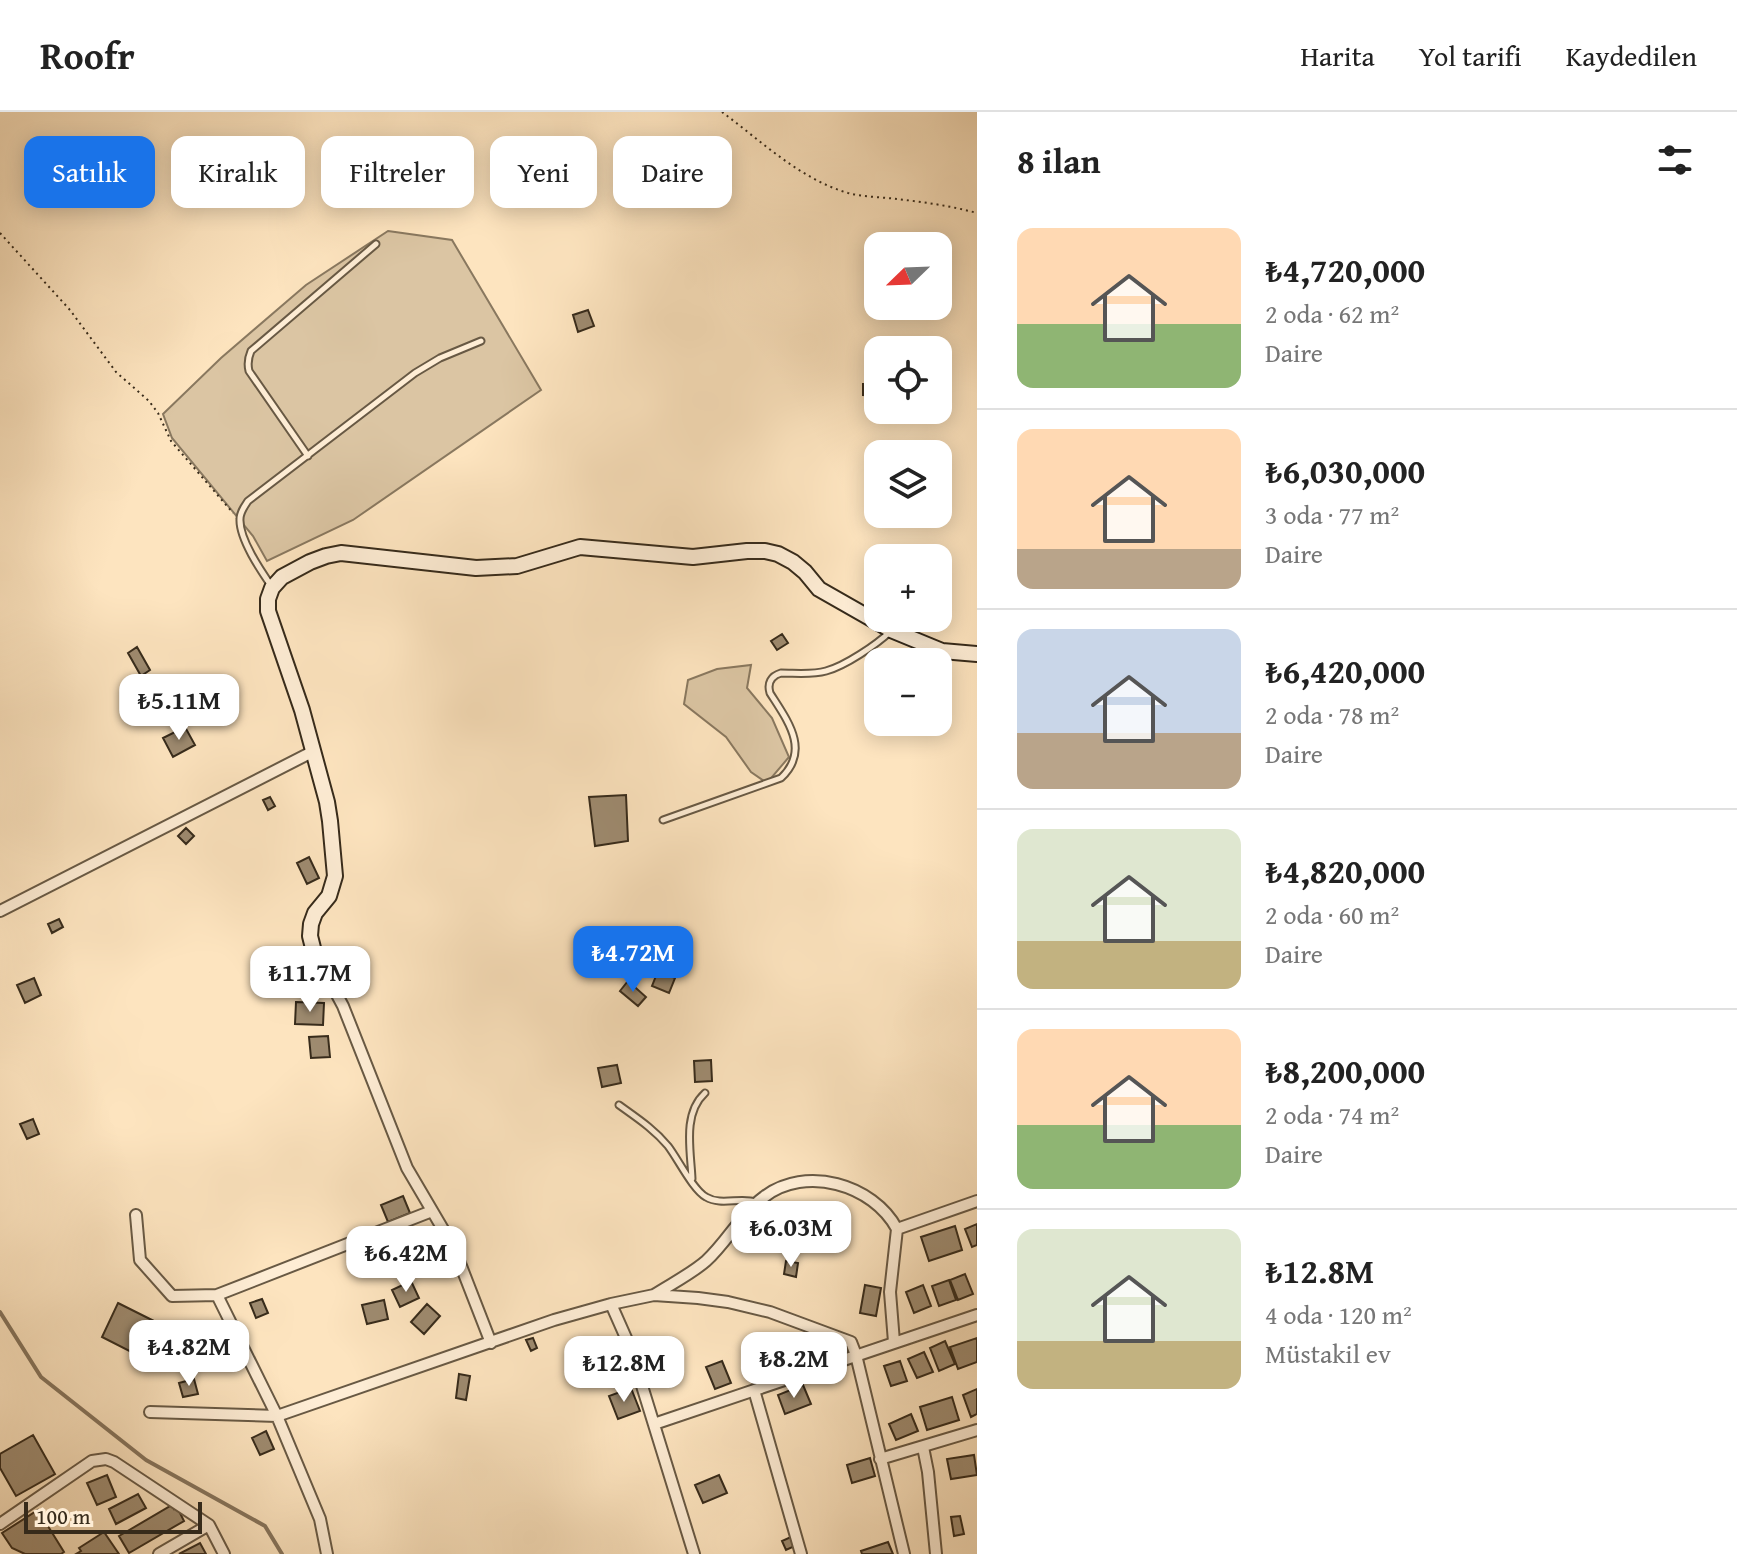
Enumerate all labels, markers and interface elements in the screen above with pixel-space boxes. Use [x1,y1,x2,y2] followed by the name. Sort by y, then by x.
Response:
[40,27,135,83] text: Roofr
[1300,35,1375,76] text: Harita
[1419,35,1522,76] text: Yol tarifi
[1566,35,1697,76] text: Kaydedilen
[24,136,155,208] chip: Satılık
[171,136,305,208] chip: Kiralık
[321,136,474,208] chip: Filtreler
[490,136,597,208] chip: Yeni
[613,136,732,208] chip: Daire
[1017,136,1101,185] text: 8 ilan
[1653,138,1697,182] icon: filters
[864,232,952,320] north arrow
[864,232,952,736] map controls
[1265,245,1425,294] text: ₺4,720,000
[1081,260,1177,356] icon: home
[1265,294,1399,333] text: 2 oda · 62 m²
[1265,333,1323,372] text: Daire
[864,336,952,424] button: locate
[864,440,952,528] button: layers
[1265,446,1425,495] text: ₺6,030,000
[1081,461,1177,557] icon: home
[1265,495,1399,534] text: 3 oda · 77 m²
[1265,534,1323,573] text: Daire
[864,544,952,632] button: +
[1265,646,1425,695] text: ₺6,420,000
[864,648,952,736] button: −
[1081,661,1177,757] icon: home
[114,674,244,742] pin: ₺5.11M
[137,680,221,719] text: ₺5.11M
[1265,695,1399,734] text: 2 oda · 78 m²
[1265,734,1323,773] text: Daire
[1265,846,1425,895] text: ₺4,820,000
[1081,861,1177,957] icon: home
[1265,895,1399,934] text: 2 oda · 60 m²
[568,926,698,994] pin: ₺4.72M
[591,932,675,971] text: ₺4.72M
[1265,934,1323,973] text: Daire
[245,946,375,1014] pin: ₺11.7M
[268,952,352,991] text: ₺11.7M
[1265,1046,1425,1095] text: ₺8,200,000
[1081,1061,1177,1157] icon: home
[1265,1095,1399,1134] text: 2 oda · 74 m²
[1265,1134,1323,1173] text: Daire
[726,1201,856,1269] pin: ₺6.03M
[749,1207,833,1246] text: ₺6.03M
[341,1226,471,1294] pin: ₺6.42M
[364,1232,448,1271] text: ₺6.42M
[1265,1246,1374,1295] text: ₺12.8M
[1081,1261,1177,1357] icon: home
[1265,1295,1412,1334] text: 4 oda · 120 m²
[124,1320,254,1388] pin: ₺4.82M
[147,1326,231,1365] text: ₺4.82M
[738,1332,850,1400] pin: ₺8.2M
[1265,1334,1391,1373] text: Müstakil ev
[559,1336,689,1404] pin: ₺12.8M
[759,1338,829,1377] text: ₺8.2M
[582,1342,666,1381] text: ₺12.8M
[24,1498,202,1534] scale bar
[36,1500,91,1532] text: 100 m

